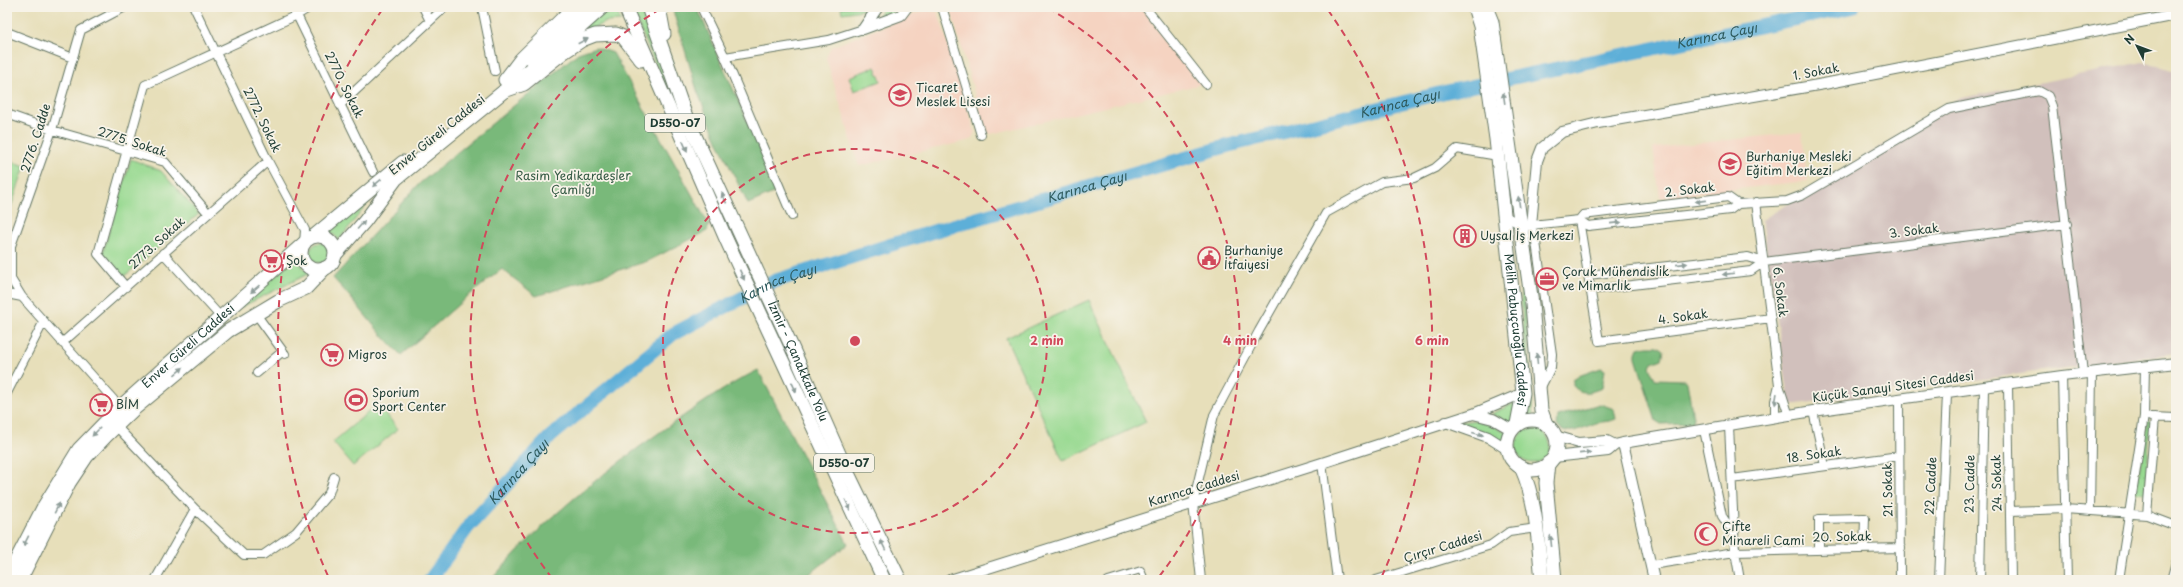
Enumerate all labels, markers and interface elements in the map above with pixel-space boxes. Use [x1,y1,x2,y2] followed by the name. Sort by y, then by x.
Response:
[1674,17,1760,53] water label: Karınca Çayı
[2117,26,2157,66] north arrow
[2120,30,2139,48] text: N
[577,38,589,44] one-way arrow
[321,48,369,121] street label: 2770. Sokak
[1791,58,1841,84] street label: 1. Sokak
[916,78,990,110] place label: Ticaret Meslek Lisesi
[887,82,913,108] school or university icon: Ticaret Meslek Lisesi
[1357,83,1443,122] water label: Karınca Çayı
[239,84,286,155] street label: 2772. Sokak
[384,90,488,179] street label: Enver Güreli Caddesi
[1501,92,1507,104] one-way arrow
[15,101,55,174] street label: 2776. Cadde
[645,114,705,132] road number: D550-07
[95,121,169,161] street label: 2775. Sokak
[682,140,688,152] one-way arrow
[1746,147,1852,179] place label: Burhaniye Mesleki Eğitim Merkezi
[1717,151,1743,177] school or university icon: Burhaniye Mesleki Eğitim Merkezi
[1044,165,1130,207] water label: Karınca Çayı
[515,166,631,198] park label: Rasim Yedikardeşler Çamlığı
[1664,177,1716,201] street label: 2. Sokak
[371,179,382,188] one-way arrow
[721,192,727,204] one-way arrow
[1516,196,1522,208] one-way arrow
[1695,197,1707,204] one-way arrow
[124,212,189,273] street label: 2773. Sokak
[1888,218,1940,242] street label: 3. Sokak
[1610,219,1622,226] one-way arrow
[356,221,365,230] one-way arrow
[1452,223,1478,249] building icon: Uysal İş Merkezi
[1480,226,1574,244] place label: Uysal İş Merkezi
[1224,241,1283,273] place label: Burhaniye İtfaiyesi
[1196,245,1222,271] public building icon: Burhaniye İtfaiyesi
[258,248,284,274] supermarket icon: Şok
[286,251,308,269] place label: Şok
[1500,253,1533,408] street label: Melih Pabuçcuoğlu Caddesi
[735,258,820,307] water label: Karınca Çayı
[1676,261,1688,267] one-way arrow
[1562,262,1669,294] place label: Çoruk Mühendislik ve Mimarlık
[1534,266,1560,292] office icon: Çoruk Mühendislik ve Mimarlık
[1769,266,1793,318] street label: 6. Sokak
[739,269,745,280] one-way arrow
[1722,271,1734,277] one-way arrow
[250,284,260,294] one-way arrow
[764,298,834,424] street label: İzmir - Çanakkale Yolu
[137,299,238,392] street label: Enver Güreli Caddesi
[1657,304,1709,328] street label: 4. Sokak
[1030,331,1064,349] text: 2 min
[1223,331,1257,349] text: 4 min
[1415,331,1449,349] text: 6 min
[848,334,862,348] centre of rings
[319,342,345,368] supermarket icon: Migros
[348,345,387,363] place label: Migros
[1533,353,1540,365] one-way arrow
[174,366,185,375] one-way arrow
[1811,366,1975,406] street label: Küçük Sanayi Sitesi Caddesi
[791,381,797,393] one-way arrow
[372,383,447,415] place label: Sporium Sport Center
[343,387,369,413] sports icon: Sporium Sport Center
[88,392,114,418] supermarket icon: BİM
[1773,393,1779,405] one-way arrow
[116,395,139,413] place label: BİM
[91,427,100,437] one-way arrow
[1472,431,1484,437] one-way arrow
[483,434,554,508] water label: Karınca Çayı
[1785,441,1843,467] street label: 18. Sokak
[1579,450,1591,456] one-way arrow
[814,454,874,472] road number: D550-07
[1986,454,2005,512] street label: 24. Sokak
[1959,455,1979,513] street label: 23. Cadde
[1919,456,1941,516] street label: 22. Cadde
[1878,463,1896,517] street label: 21. Sokak
[1146,466,1242,510] street label: Karınca Caddesi
[845,499,851,510] one-way arrow
[53,502,60,513] one-way arrow
[1722,517,1804,549] place label: Çifte Minareli Cami
[1693,521,1719,547] mosque icon: Çifte Minareli Cami
[1401,526,1484,567] street label: Çırçır Caddesi
[1812,526,1872,546] street label: 20. Sokak
[23,535,29,546] one-way arrow
[1548,535,1554,547] one-way arrow
[880,539,886,551] one-way arrow

